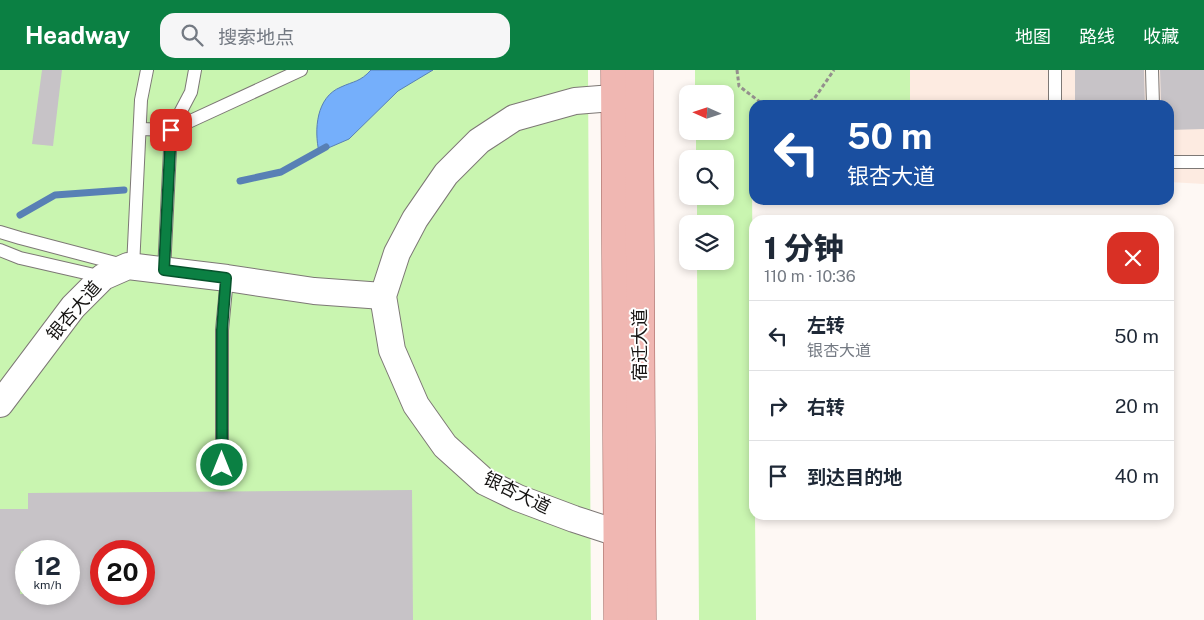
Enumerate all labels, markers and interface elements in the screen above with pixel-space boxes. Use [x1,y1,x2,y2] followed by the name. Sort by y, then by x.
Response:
[160,13,510,58] search box
[25,21,130,49] text: Headway
[178,21,206,49] icon: search
[218,26,294,48] text: 搜索地点
[1015,26,1051,47] text: 地图
[1079,26,1115,47] text: 路线
[1143,26,1179,47] text: 收藏
[679,85,734,140] north arrow
[679,85,734,270] map controls
[150,109,192,151] pin
[157,116,185,144] icon: arrive
[847,116,932,157] text: 50 m
[764,120,829,185] icon: left
[679,150,734,205] button: search
[847,163,935,189] text: 银杏大道
[679,215,734,270] button: layers
[764,230,844,266] text: 1 分钟
[1107,232,1159,284] button: close
[764,267,856,286] text: 110 m · 10:36
[42,277,105,345] street label: 银杏大道
[629,309,650,381] street label: 宿迁大道
[807,314,845,336] text: 左转
[764,322,792,350] icon: left
[1114,325,1159,347] text: 50 m
[807,341,871,360] text: 银杏大道
[764,392,792,420] icon: right
[1115,395,1159,417] text: 20 m
[807,396,845,418] text: 右转
[195,438,247,490] position arrow
[764,462,792,490] icon: arrive
[1114,465,1159,487] text: 40 m
[807,466,902,488] text: 到达目的地
[480,467,554,518] street label: 银杏大道
[90,540,155,605] speed limit sign: 20
[34,551,61,581] text: 12
[33,578,62,592] text: km/h

